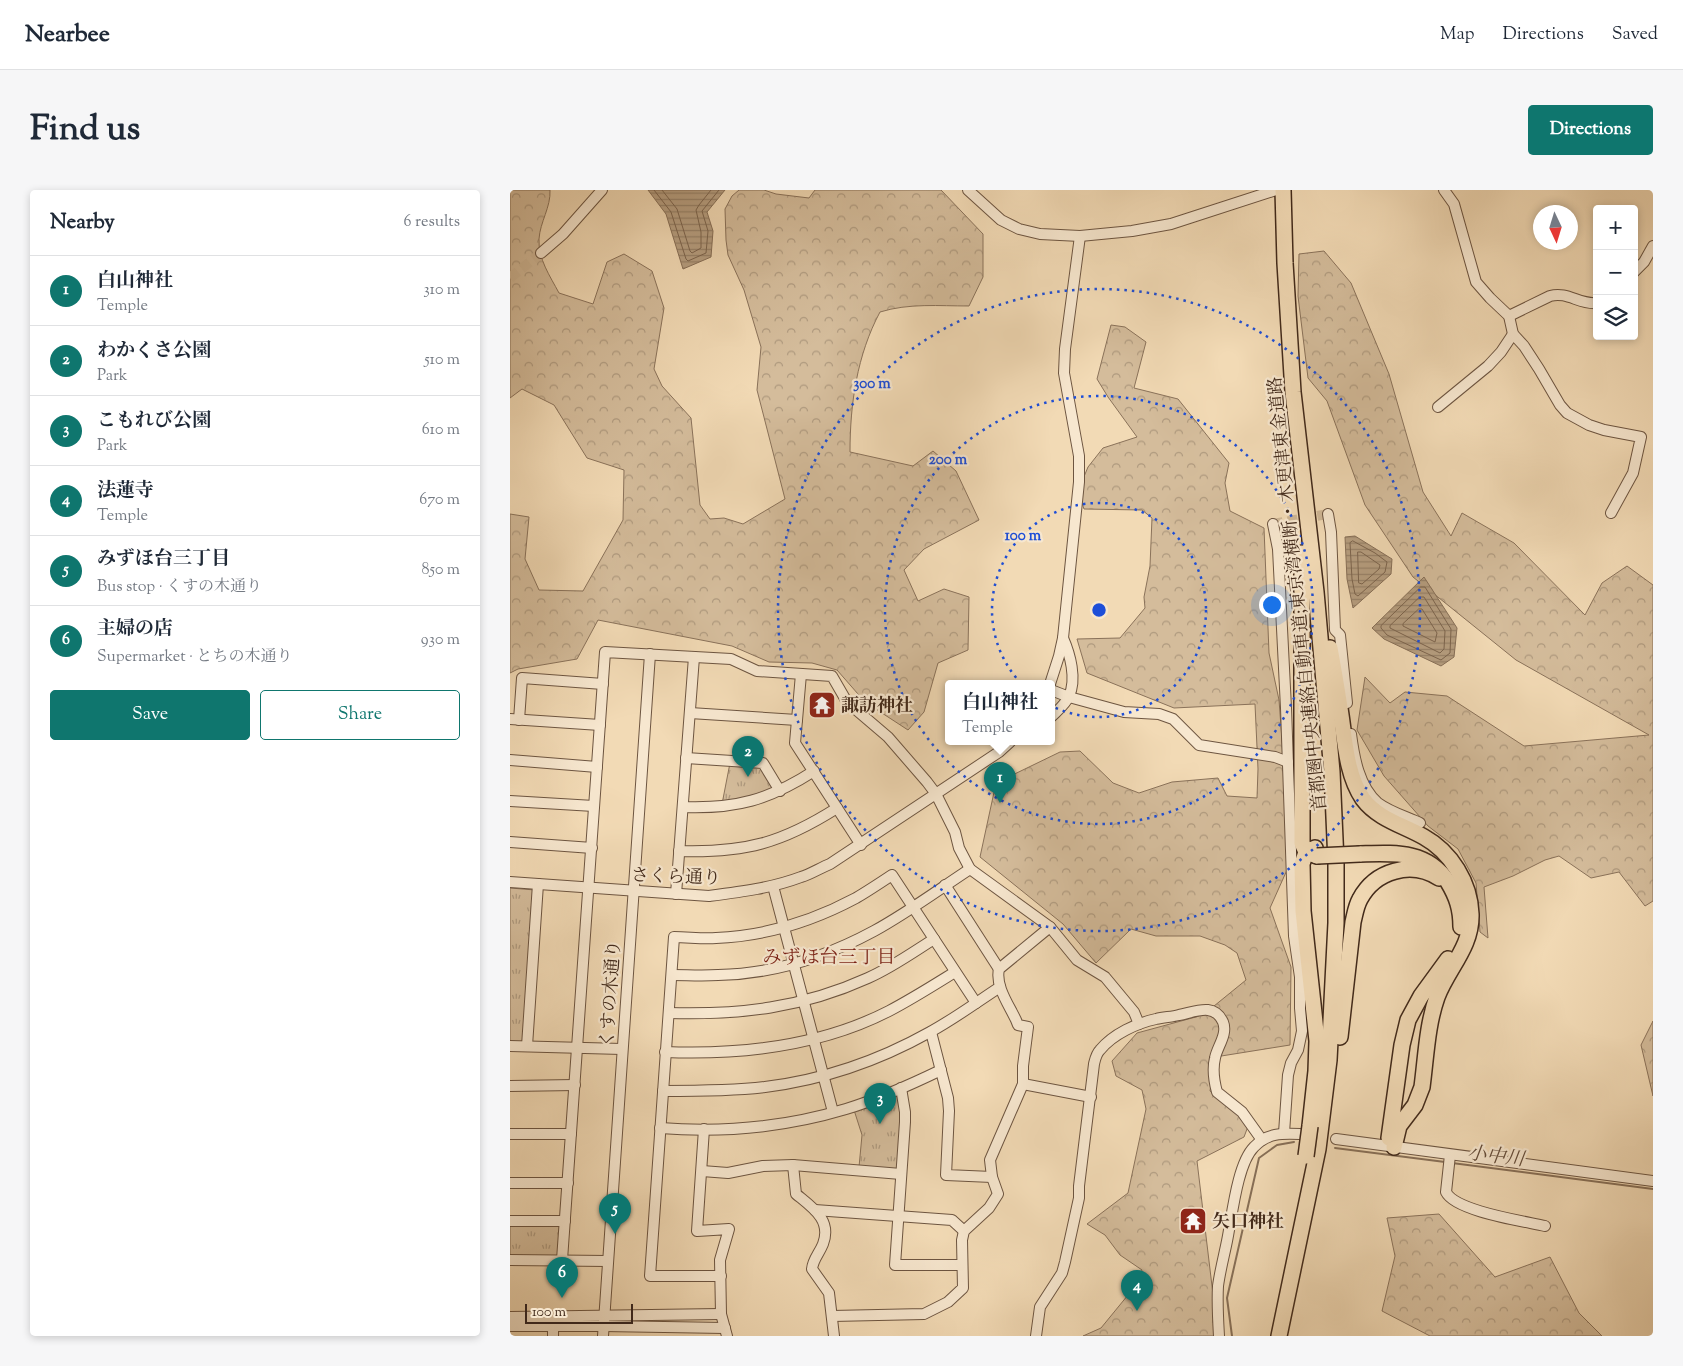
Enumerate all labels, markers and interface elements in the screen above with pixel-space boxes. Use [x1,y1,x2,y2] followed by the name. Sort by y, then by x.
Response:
[25,18,110,52] text: Nearbee
[1440,22,1475,48] text: Map
[1503,22,1584,48] text: Directions
[1612,22,1658,48] text: Saved
[30,105,140,156] text: Find us
[1528,105,1653,155] button: Directions
[1533,205,1578,250] north arrow
[1593,205,1638,340] map controls
[1593,205,1638,250] button: +
[50,208,115,238] text: Nearby
[404,211,460,234] text: 6 results
[1593,250,1638,295] button: −
[97,268,173,295] text: 白山神社
[63,279,69,302] text: 1
[423,279,460,302] text: 310 m
[97,295,148,318] text: Temple
[1593,295,1638,340] button: layers
[97,338,211,365] text: わかくさ公園
[62,349,70,372] text: 2
[424,349,460,372] text: 510 m
[97,365,128,388] text: Park
[853,374,891,395] text: 300 m
[1263,375,1335,812] street label: 首都圏中央連絡自動車道;東京湾横断・木更津東金道路
[97,408,211,435] text: こもれび公園
[63,419,69,442] text: 3
[422,419,460,442] text: 610 m
[97,435,128,458] text: Park
[929,450,968,471] text: 200 m
[97,478,154,505] text: 法蓮寺
[62,489,70,512] text: 4
[419,489,460,512] text: 670 m
[97,505,148,528] text: Temple
[1005,526,1042,547] text: 100 m
[97,546,230,573] text: みずほ台三丁目
[63,559,69,582] text: 5
[421,559,460,582] text: 850 m
[97,576,262,599] text: Bus stop · くすの木通り
[1259,592,1285,618] your location
[1090,601,1108,619] centre of rings
[97,616,173,643] text: 主婦の店
[62,629,70,652] text: 6
[421,629,460,652] text: 930 m
[97,646,293,669] text: Supermarket · とちの木通り
[945,680,1055,745] popup
[50,690,250,740] button: Save
[260,690,460,740] button: Share
[807,690,837,720] temple icon: 諏訪神社
[962,690,1038,717] text: 白山神社
[841,694,913,720] place label: 諏訪神社
[962,717,1013,740] text: Temple
[732,736,764,777] pin: 2
[984,762,1016,803] pin: 1
[631,863,721,893] street label: さくら通り
[595,939,629,1049] street label: くすの木通り
[762,945,896,972] district label: みずほ台三丁目
[864,1083,896,1124] pin: 3
[1466,1141,1528,1175] water label: 小中川
[599,1193,631,1234] pin: 5
[1178,1206,1208,1236] temple icon: 矢口神社
[1212,1210,1284,1236] place label: 矢口神社
[546,1257,578,1298] pin: 6
[1121,1270,1153,1311] pin: 4
[525,1301,632,1324] scale bar
[532,1303,566,1323] text: 100 m

